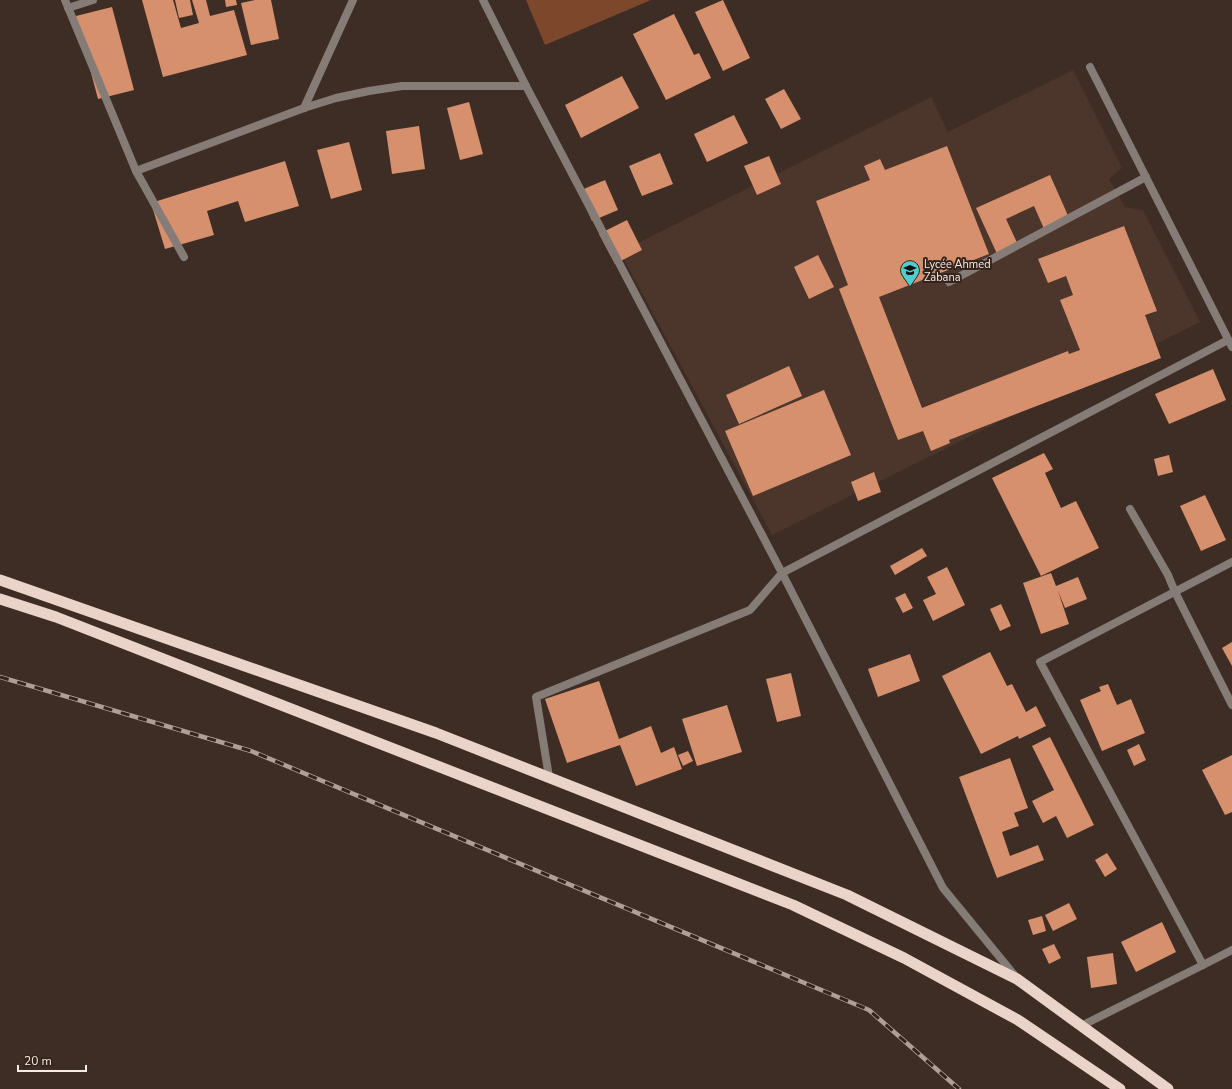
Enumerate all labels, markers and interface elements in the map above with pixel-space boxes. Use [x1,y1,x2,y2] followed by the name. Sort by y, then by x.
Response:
[924,257,991,285] place label: Lycée Ahmed Zabana
[899,259,921,287] school or university icon: Lycée Ahmed Zabana
[18,1047,86,1073] scale bar
[24,1053,52,1069] text: 20 m

